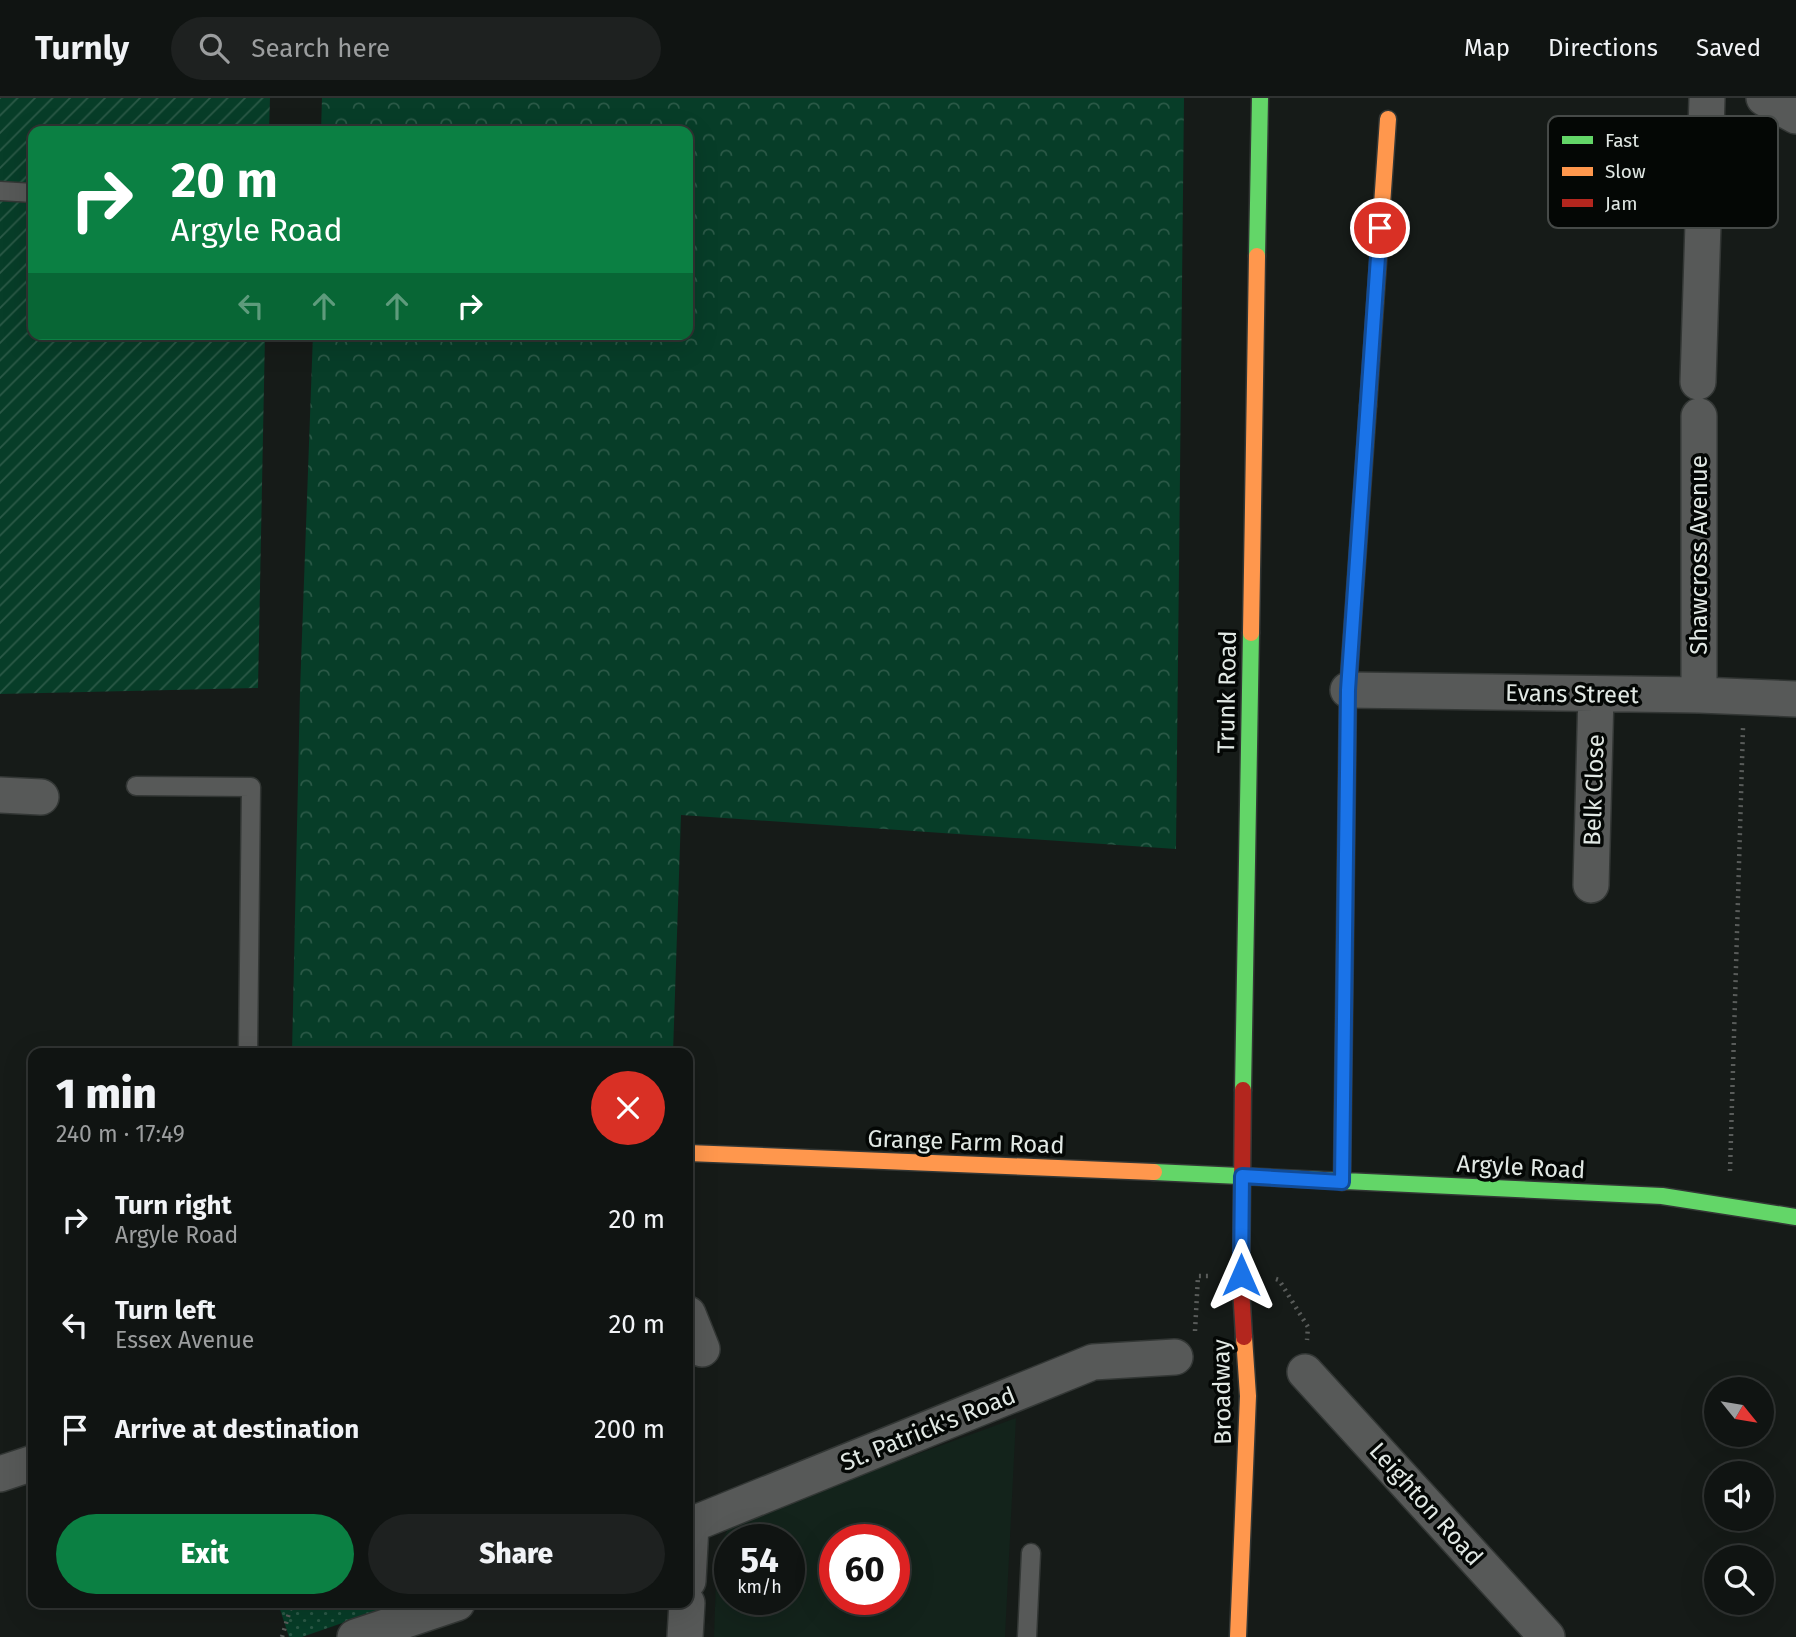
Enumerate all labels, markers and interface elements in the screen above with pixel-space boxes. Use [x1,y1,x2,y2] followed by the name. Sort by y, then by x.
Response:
[171,17,661,80] search box
[35,28,129,68] text: Turnly
[195,29,233,67] icon: search
[251,33,390,64] text: Search here
[1464,34,1510,62] text: Map
[1548,34,1658,62] text: Directions
[1696,34,1761,62] text: Saved
[1548,116,1778,228] legend
[1605,129,1639,152] text: Fast
[171,151,278,210] text: 20 m
[56,154,147,245] icon: right
[1605,160,1646,183] text: Slow
[1605,192,1637,215] text: Jam
[1350,198,1410,258] pin
[1361,209,1399,247] icon: arrive
[171,211,343,249] text: Argyle Road
[232,287,270,325] icon: left
[305,287,343,325] icon: ahead
[378,287,416,325] icon: ahead
[451,287,489,325] icon: right
[1685,455,1713,655] street label: Shawcross Avenue
[1212,630,1242,754] street label: Trunk Road
[1505,679,1639,709] street label: Evans Street
[1578,734,1610,846] street label: Belk Close
[56,1069,157,1119] text: 1 min
[591,1071,665,1145] button: close
[56,1120,185,1148] text: 240 m · 17:49
[867,1125,1065,1159] street label: Grange Farm Road
[1456,1150,1586,1184] street label: Argyle Road
[115,1190,232,1221] text: Turn right
[56,1201,94,1239] icon: right
[608,1204,665,1235] text: 20 m
[115,1221,238,1249] text: Argyle Road
[1204,1238,1278,1312] position arrow
[115,1295,216,1326] text: Turn left
[56,1306,94,1344] icon: left
[608,1309,665,1340] text: 20 m
[115,1326,254,1354] text: Essex Avenue
[1207,1339,1237,1445] street label: Broadway
[1704,1377,1774,1447] north arrow
[1704,1377,1774,1615] map controls
[837,1381,1019,1477] street label: St. Patrick's Road
[56,1411,94,1449] icon: arrive
[115,1414,359,1445] text: Arrive at destination
[594,1414,665,1445] text: 200 m
[1363,1437,1489,1571] street label: Leighton Road
[1704,1461,1774,1531] button: sound
[56,1514,354,1594] button: Exit
[368,1514,665,1594] button: Share
[819,1524,910,1615] speed limit sign: 60
[740,1539,779,1581] text: 54
[1704,1545,1774,1615] button: search
[737,1576,782,1598] text: km/h

